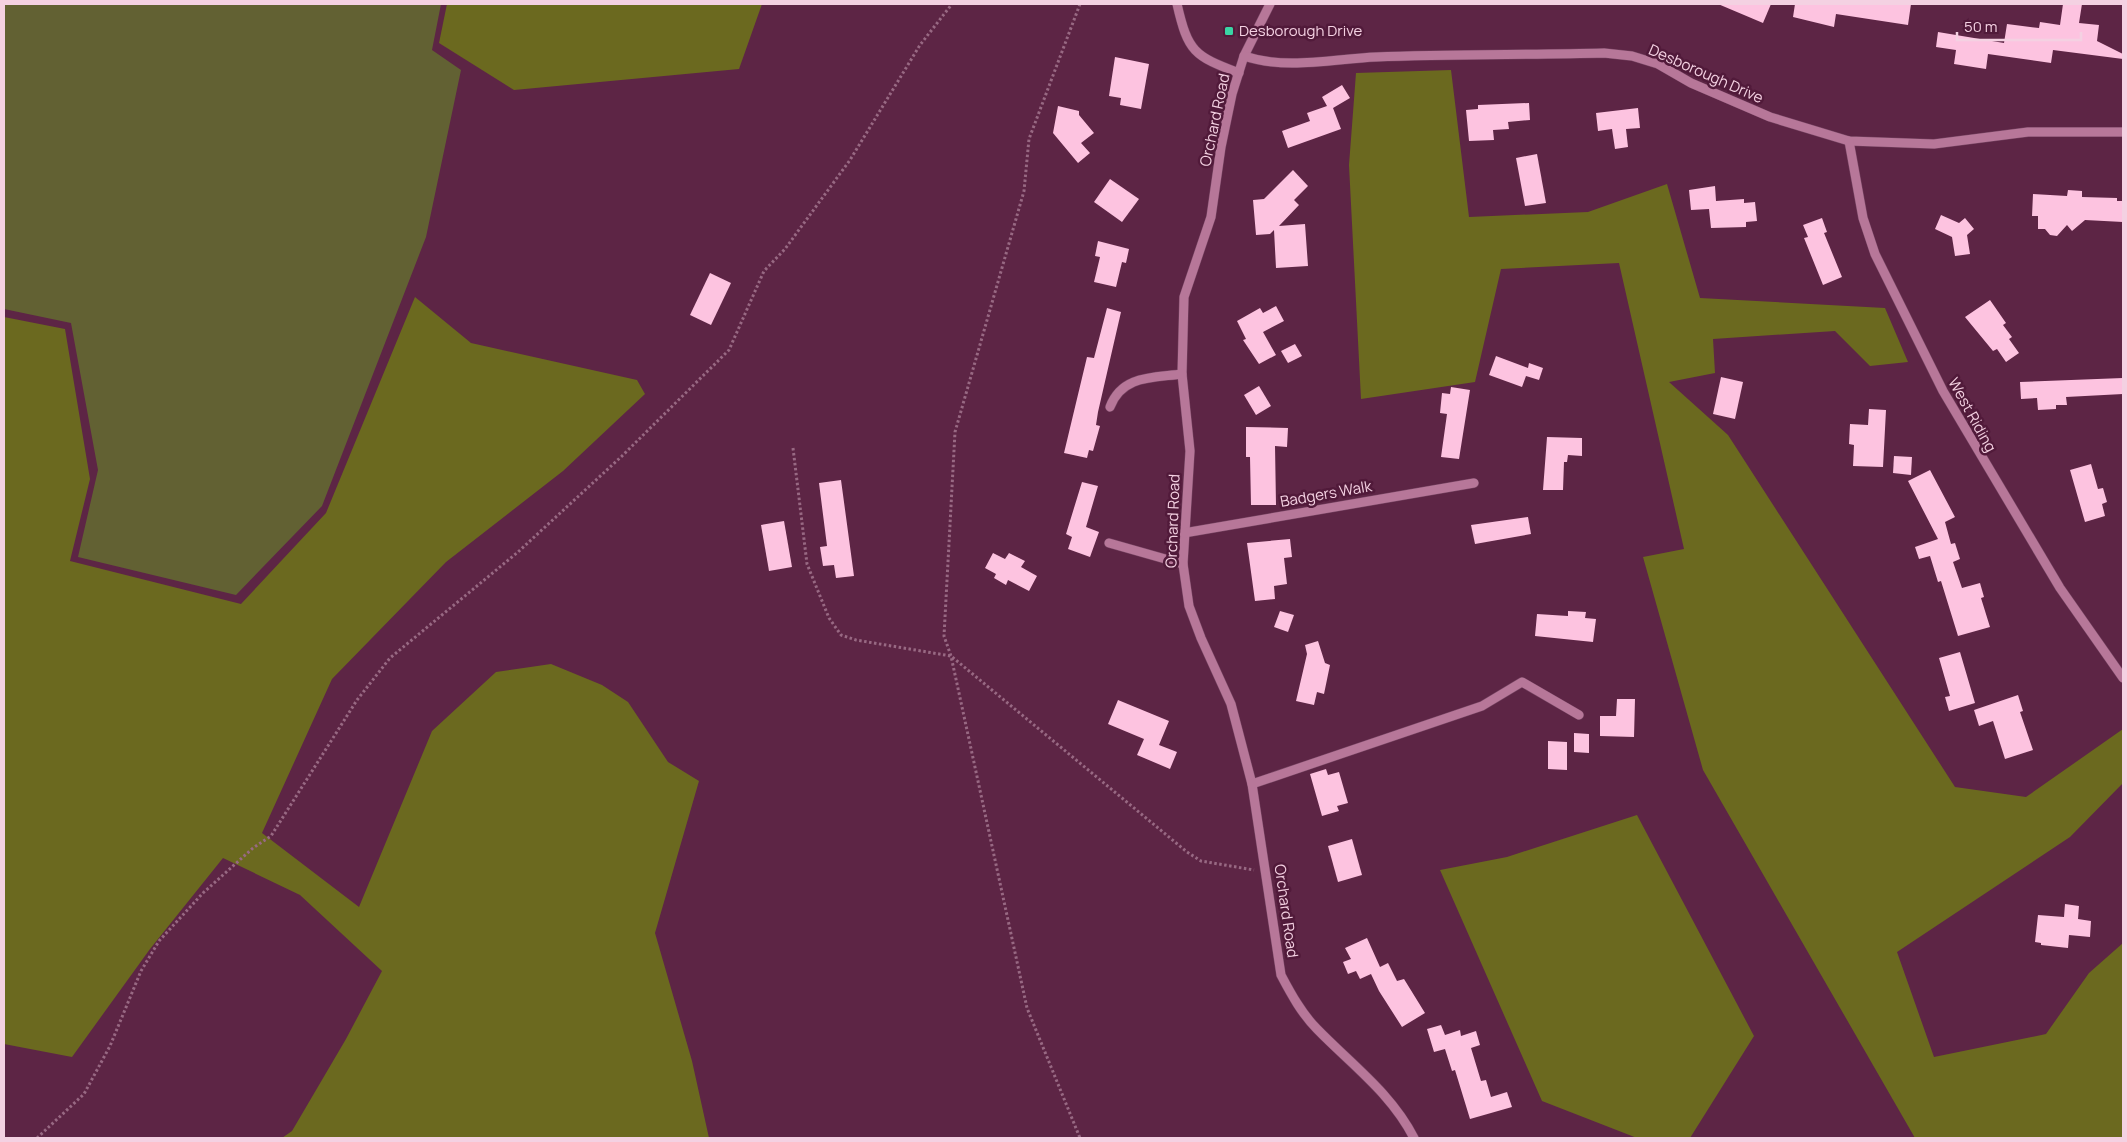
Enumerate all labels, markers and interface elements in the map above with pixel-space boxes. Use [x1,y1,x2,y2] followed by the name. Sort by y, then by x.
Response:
[1957,10,2081,42] scale bar
[1964,16,1998,37] text: 50 m
[1239,20,1363,41] place label: Desborough Drive
[1223,25,1235,37] marker: Desborough Drive
[1646,39,1767,108] street label: Desborough Drive
[1194,72,1235,168] street label: Orchard Road
[1943,374,2001,456] street label: West Riding
[1160,473,1185,568] street label: Orchard Road
[1278,475,1374,512] street label: Badgers Walk
[1270,863,1303,959] street label: Orchard Road

